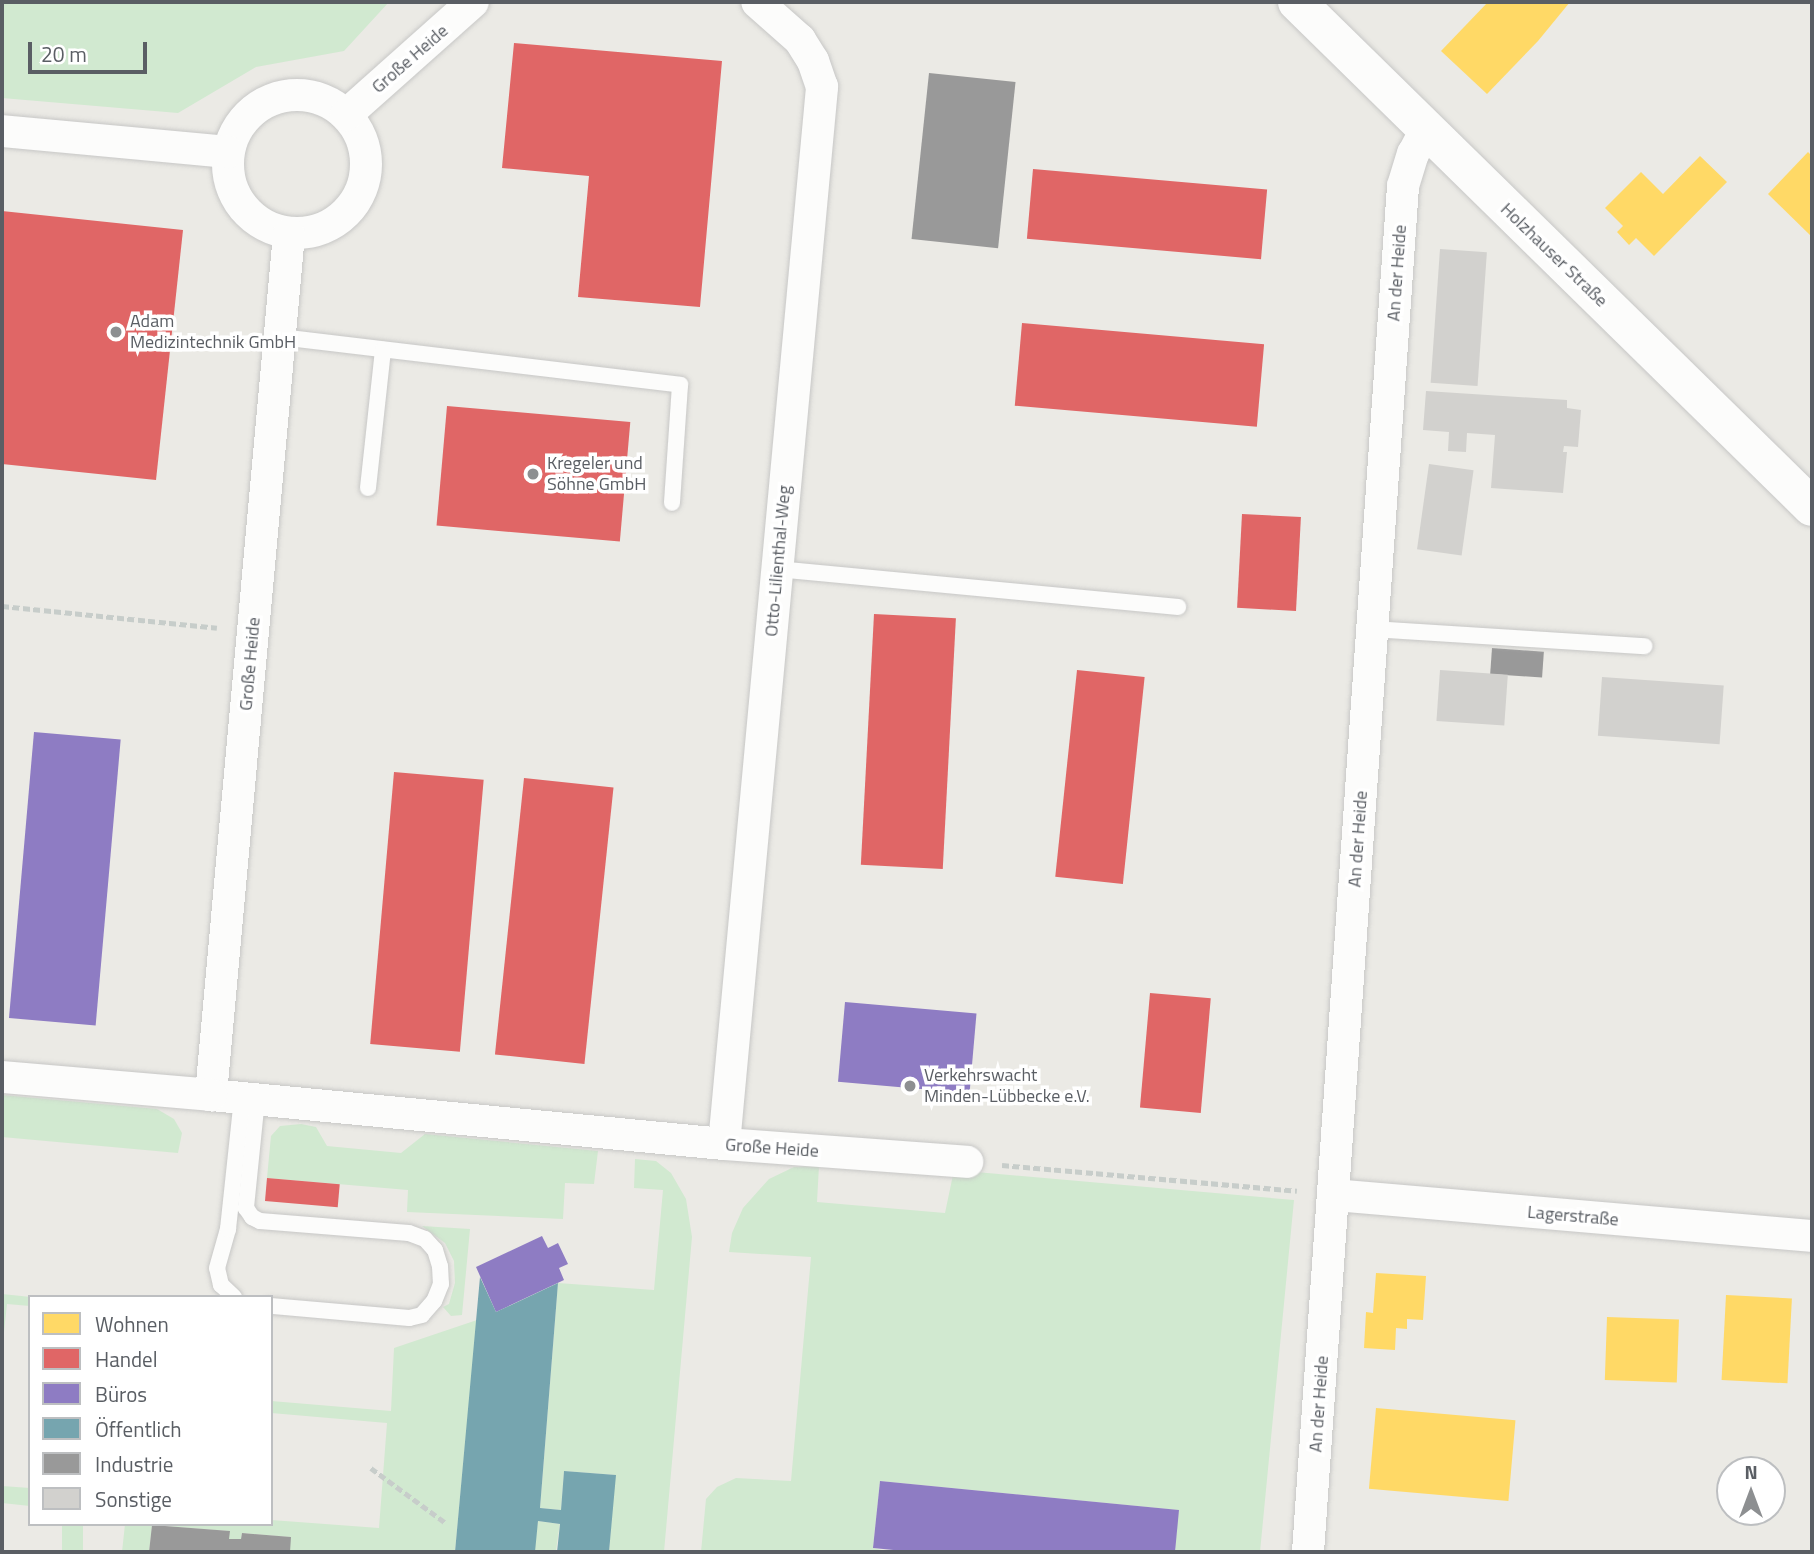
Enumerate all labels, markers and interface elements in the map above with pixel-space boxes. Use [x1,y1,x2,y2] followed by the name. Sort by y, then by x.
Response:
[368,20,452,98] street label: Große Heide
[32,28,150,72] scale bar
[41,38,87,70] text: 20 m
[1496,198,1612,312] street label: Holzhauser Straße
[1383,224,1411,322] street label: An der Heide
[130,311,296,354] place label: Adam Medizintechnik GmbH
[108,324,124,340] marker: Adam Medizintechnik GmbH
[547,453,646,496] place label: Kregeler und Söhne GmbH
[525,466,541,482] marker: Kregeler und Söhne GmbH
[761,484,795,638] street label: Otto-Lilienthal-Weg
[235,616,265,712] street label: Große Heide
[1344,790,1372,888] street label: An der Heide
[924,1065,1090,1108] place label: Verkehrswacht Minden-Lübbecke e.V.
[902,1078,918,1094] marker: Verkehrswacht Minden-Lübbecke e.V.
[724,1134,820,1162] street label: Große Heide
[1526,1201,1620,1231] street label: Lagerstraße
[28,1295,273,1526] legend
[95,1308,169,1340] text: Wohnen
[95,1343,158,1375] text: Handel
[1305,1355,1333,1453] street label: An der Heide
[95,1378,147,1410] text: Büros
[95,1413,182,1445] text: Öffentlich
[95,1448,173,1480] text: Industrie
[1716,1456,1786,1526] north arrow
[1744,1457,1758,1486] text: N
[95,1483,172,1515] text: Sonstige

